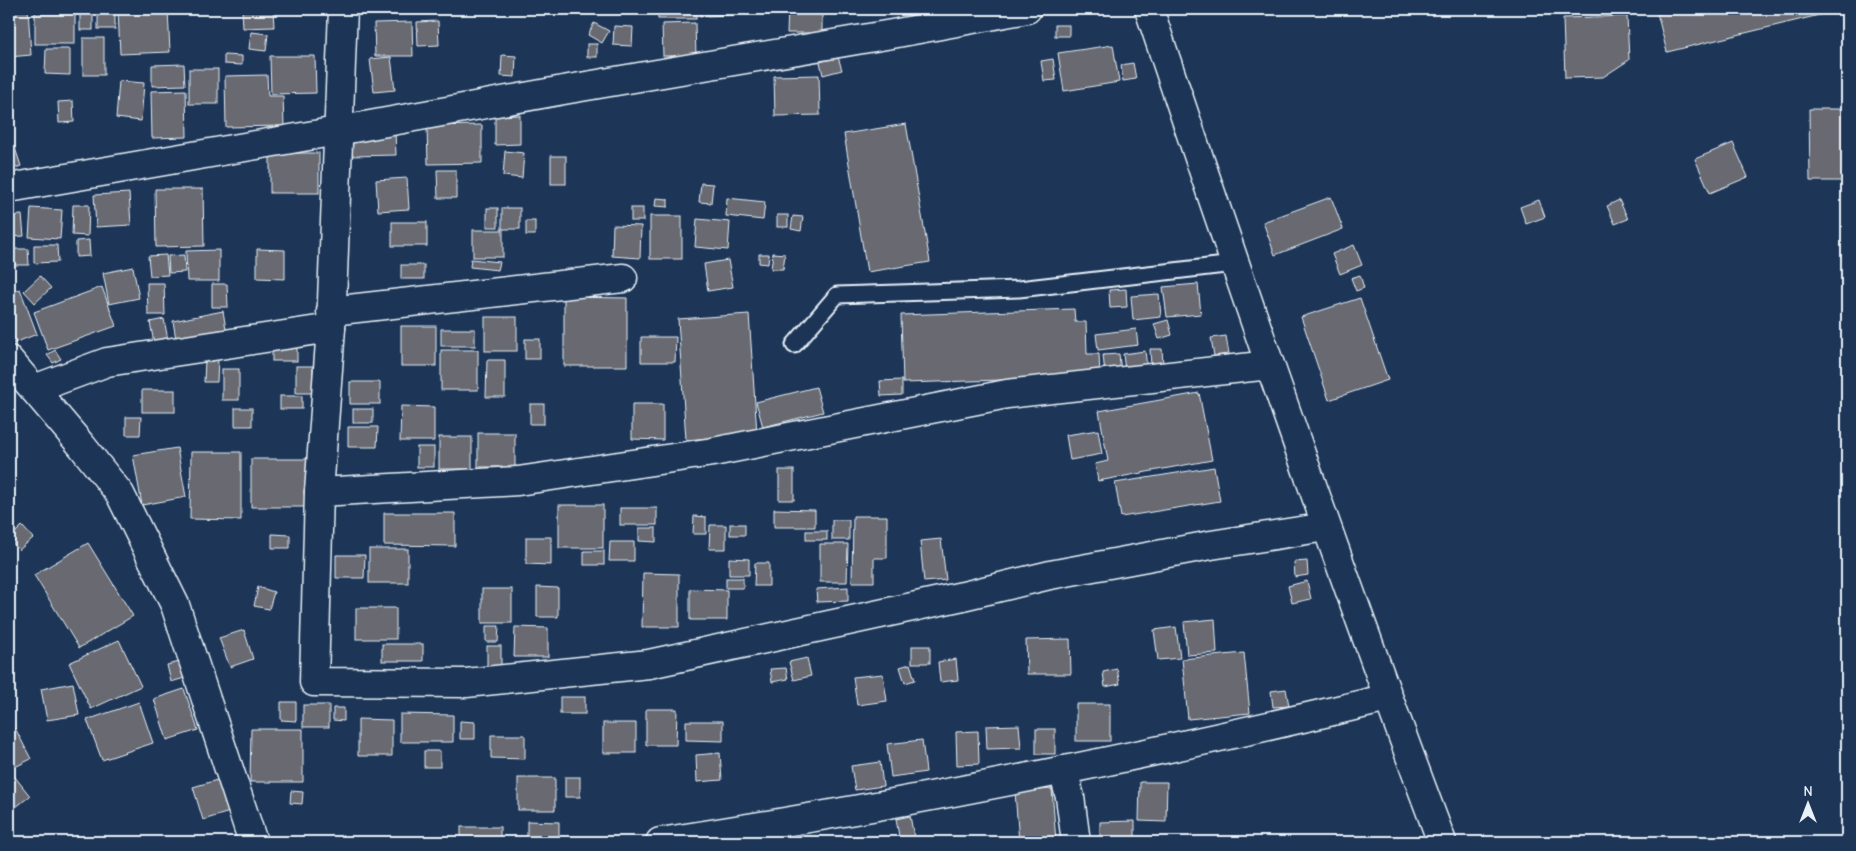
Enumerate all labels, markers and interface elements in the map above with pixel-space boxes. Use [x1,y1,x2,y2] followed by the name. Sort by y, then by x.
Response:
[1784,778,1834,828] north arrow
[1803,783,1813,800] text: N

